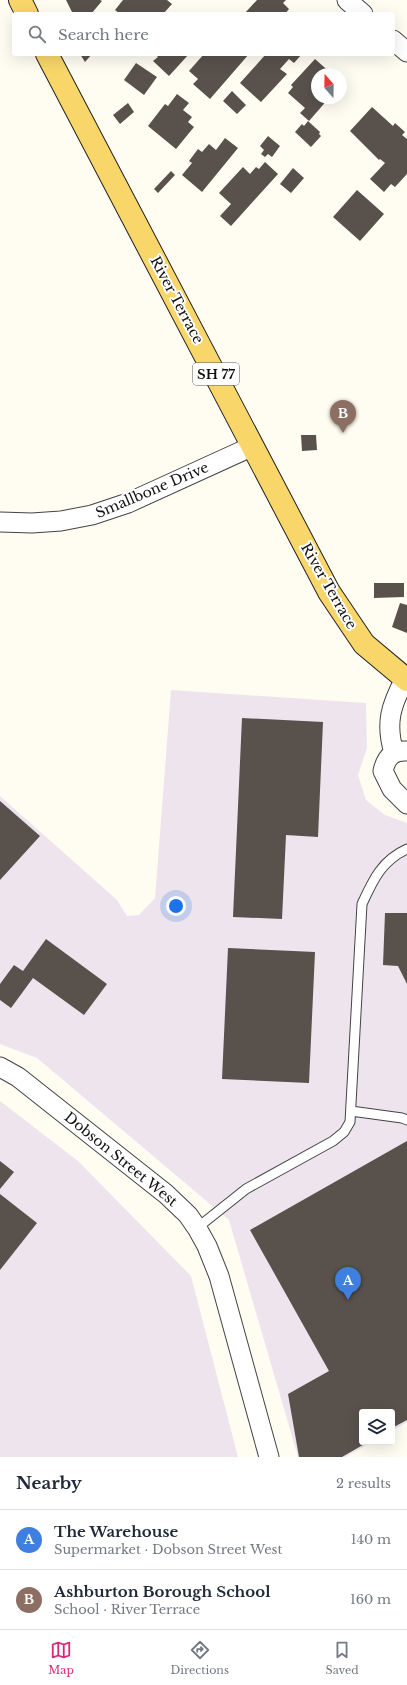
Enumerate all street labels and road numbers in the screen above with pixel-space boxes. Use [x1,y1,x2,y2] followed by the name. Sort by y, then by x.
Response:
[146,253,208,347] street label: River Terrace
[193,363,239,385] road number: SH 77
[93,458,211,522] street label: Smallbone Drive
[297,540,361,632] street label: River Terrace
[61,1108,182,1211] street label: Dobson Street West

